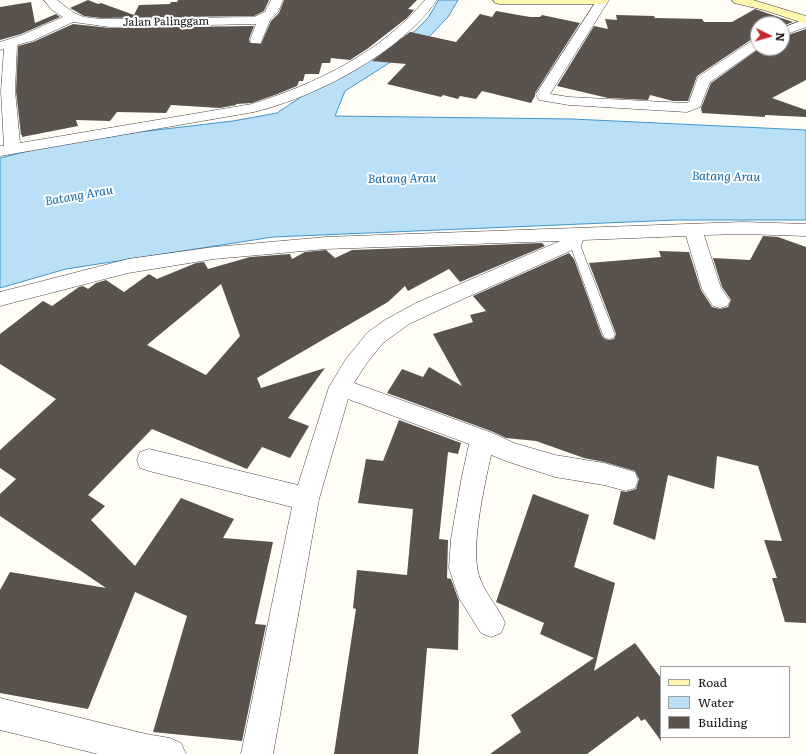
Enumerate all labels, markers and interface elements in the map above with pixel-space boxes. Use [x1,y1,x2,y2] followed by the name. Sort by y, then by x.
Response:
[123,15,209,29] street label: Jalan Palinggam
[750,16,790,56] north arrow
[773,32,789,42] text: N
[692,169,760,185] water label: Batang Arau
[368,171,436,187] water label: Batang Arau
[44,183,114,209] water label: Batang Arau
[660,666,790,738] legend
[698,673,727,691] text: Road
[698,693,734,711] text: Water
[698,713,747,731] text: Building

